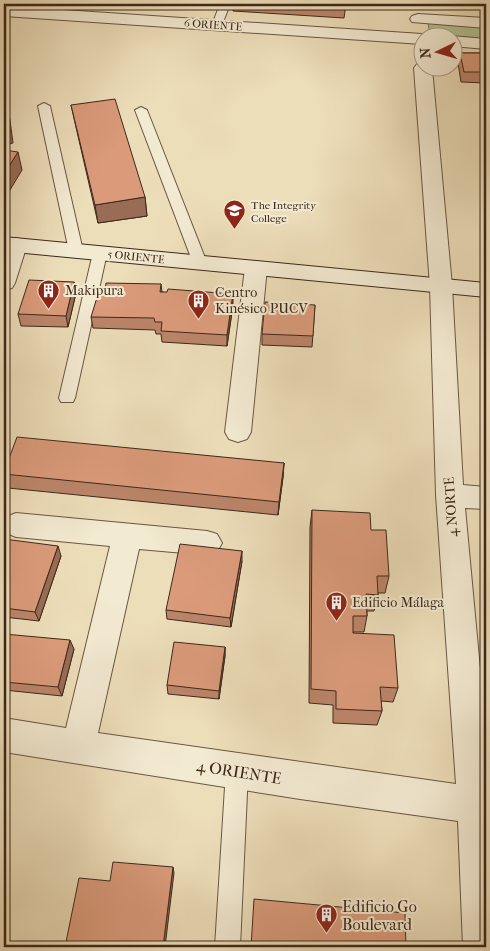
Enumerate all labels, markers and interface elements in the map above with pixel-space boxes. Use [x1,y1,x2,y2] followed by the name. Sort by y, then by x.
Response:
[183,16,243,34] street label: 6 ORIENTE
[412,28,462,78] north arrow
[417,47,434,59] text: N
[223,199,247,230] school or university icon: The Integrity College
[251,199,317,225] place label: The Integrity College
[107,248,165,266] street label: 5 ORIENTE
[37,278,61,309] building icon: Makipura
[65,282,124,299] place label: Makipura
[215,284,308,317] place label: Centro Kinésico PUCV
[187,288,211,319] building icon: Centro Kinésico PUCV
[440,476,462,538] street label: 4 NORTE
[324,590,348,621] building icon: Edificio Málaga
[352,594,445,611] place label: Edificio Málaga
[195,756,283,788] street label: 4 ORIENTE
[342,897,417,934] place label: Edificio Go Boulevard
[314,903,338,934] building icon: Edificio Go Boulevard

